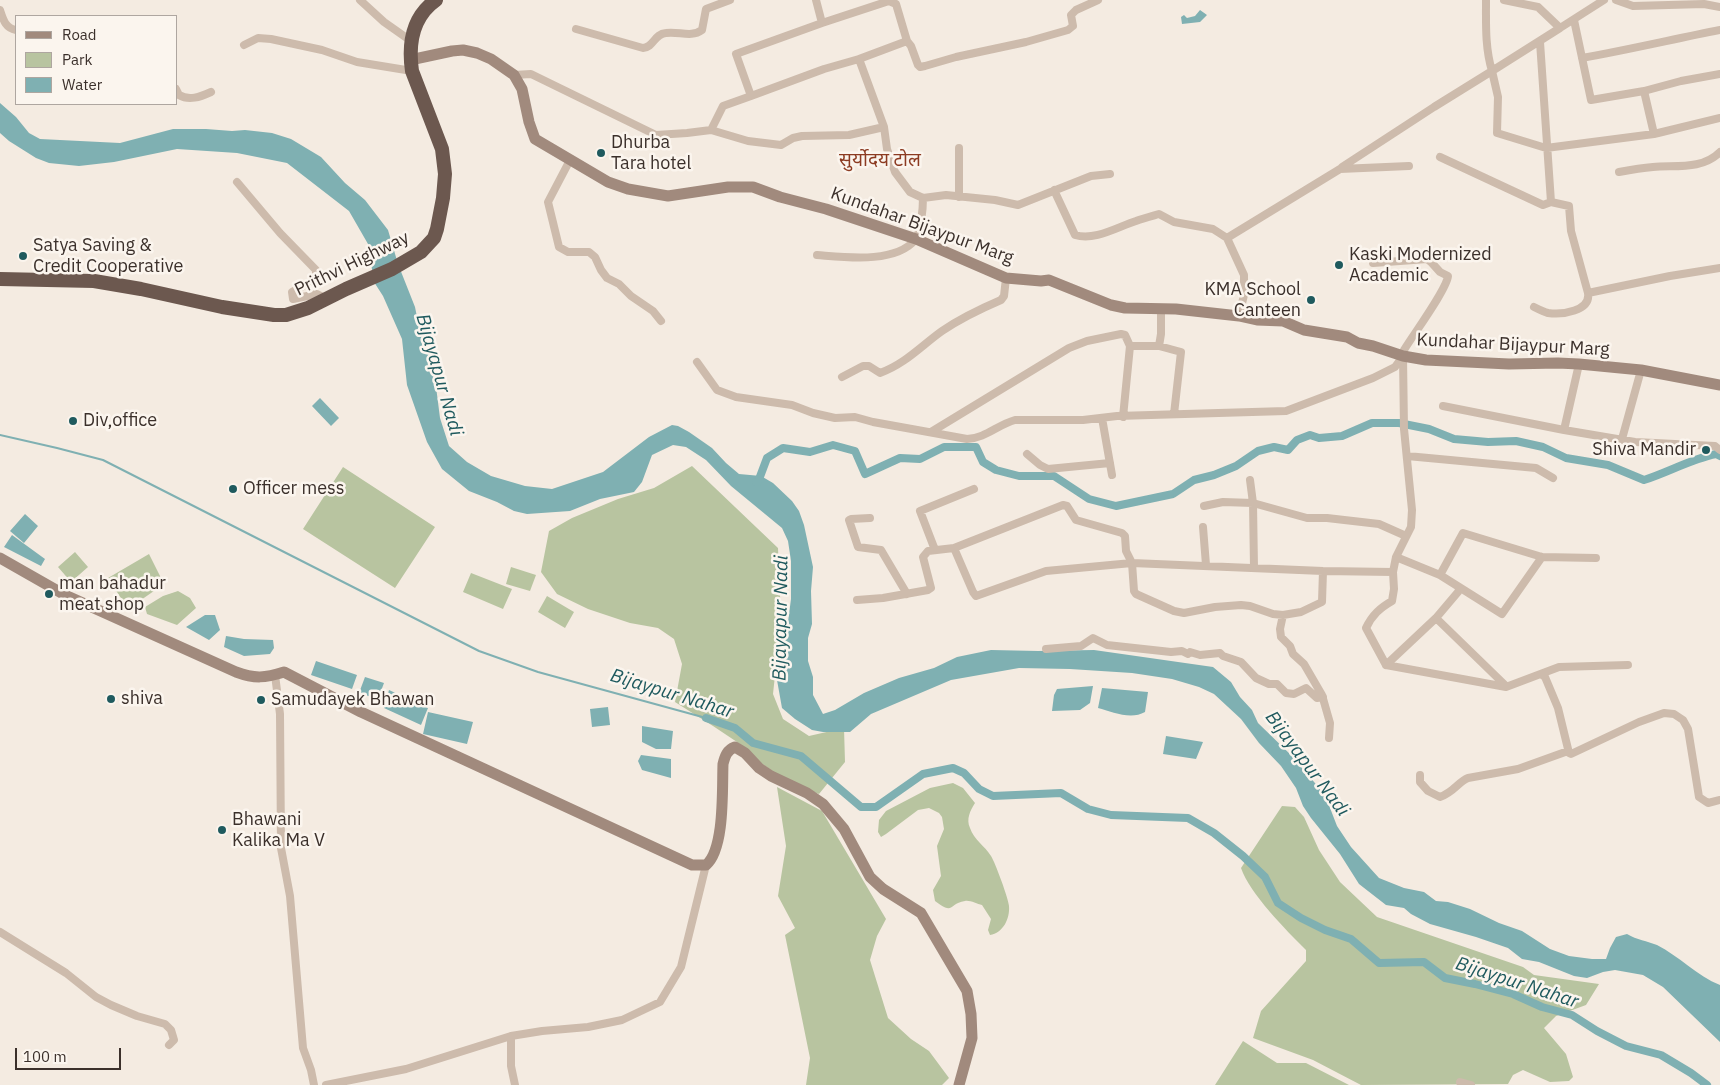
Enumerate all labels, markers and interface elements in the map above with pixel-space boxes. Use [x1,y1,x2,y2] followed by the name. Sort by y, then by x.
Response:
[15,15,178,105] legend
[62,25,97,44] text: Road
[62,50,92,69] text: Park
[62,75,102,94] text: Water
[611,132,691,174] place label: Dhurba Tara hotel
[595,147,607,159] marker: Dhurba Tara hotel
[839,150,921,172] district label: सुर्योदय टोल
[828,183,1016,269] street label: Kundahar Bijaypur Marg
[291,227,413,301] street label: Prithvi Highway
[33,235,183,278] place label: Satya Saving & Credit Cooperative
[1349,244,1492,286] place label: Kaski Modernized Academic
[17,250,29,262] marker: Satya Saving & Credit Cooperative
[1333,259,1345,271] marker: Kaski Modernized Academic
[1204,279,1301,322] place label: KMA School Canteen
[1305,294,1317,306] marker: KMA School Canteen
[411,311,467,439] water label: Bijayapur Nadi
[1416,329,1610,361] street label: Kundahar Bijaypur Marg
[83,410,157,432] place label: Div,office
[67,415,79,427] marker: Div,office
[1592,439,1696,461] place label: Shiva Mandir
[1700,444,1712,456] marker: Shiva Mandir
[243,478,344,500] place label: Officer mess
[227,483,239,495] marker: Officer mess
[769,555,793,681] water label: Bijayapur Nadi
[59,573,166,616] place label: man bahadur meat shop
[43,588,55,600] marker: man bahadur meat shop
[608,664,736,724] water label: Bijaypur Nahar
[121,688,163,710] place label: shiva
[271,689,435,711] place label: Samudayek Bhawan
[105,693,117,705] marker: shiva
[255,694,267,706] marker: Samudayek Bhawan
[1260,707,1354,821] water label: Bijayapur Nadi
[232,809,325,852] place label: Bhawani Kalika Ma V
[216,824,228,836] marker: Bhawani Kalika Ma V
[1453,952,1581,1014] water label: Bijaypur Nahar
[18,1038,124,1070] scale bar
[23,1047,67,1066] text: 100 m

